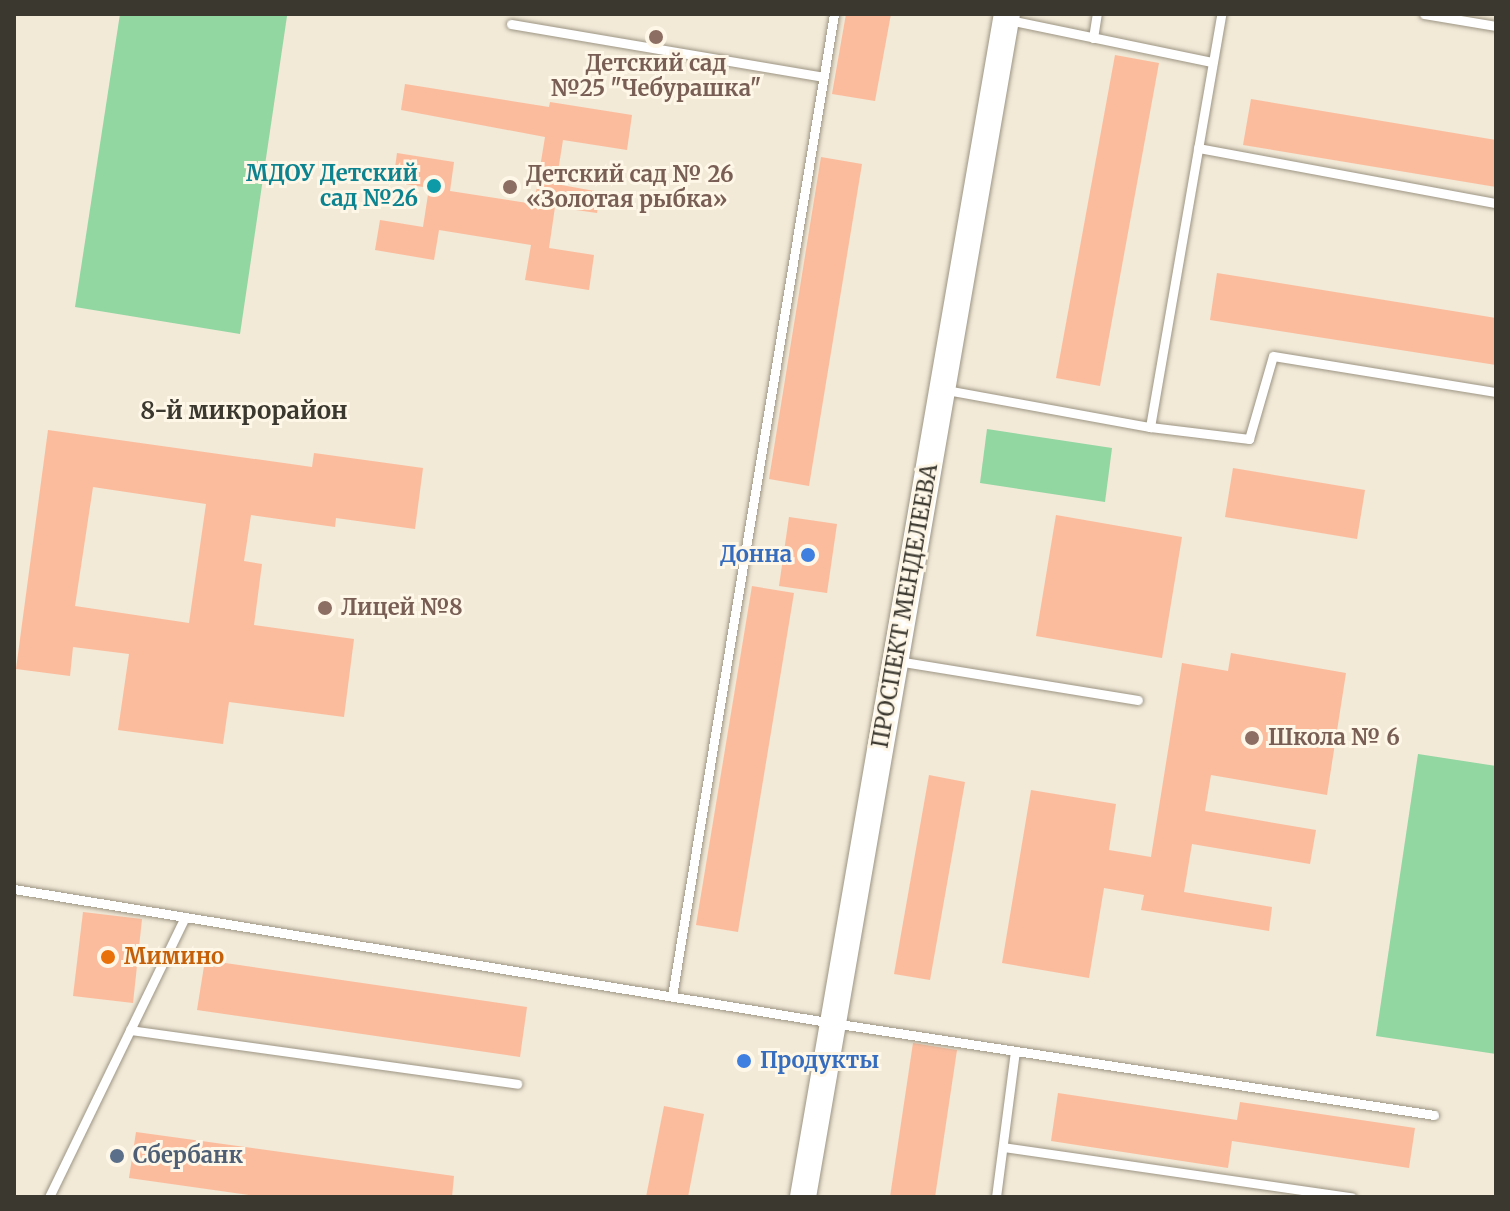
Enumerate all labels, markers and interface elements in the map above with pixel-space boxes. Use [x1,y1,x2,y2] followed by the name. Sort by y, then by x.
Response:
[647,28,665,46] marker: Детский сад №25 "Чебурашка"
[551,50,761,102] place label: Детский сад №25 "Чебурашка"
[246,160,418,212] place label: МДОУ Детский сад №26
[526,161,733,212] place label: Детский сад № 26 «Золотая рыбка»
[425,177,443,195] marker: МДОУ Детский сад №26
[501,178,519,196] marker: Детский сад № 26 «Золотая рыбка»
[140,397,348,425] district label: 8-й микрорайон
[867,462,943,750] street label: ПРОСПЕКТ МЕНДЕЛЕЕВА
[720,542,792,568] place label: Донна
[799,546,817,564] marker: Донна
[341,595,463,621] place label: Лицей №8
[316,599,334,617] marker: Лицей №8
[1268,725,1400,751] place label: Школа № 6
[1243,729,1261,747] marker: Школа № 6
[124,944,224,970] place label: Мимино
[99,948,117,966] marker: Мимино
[760,1048,879,1074] place label: Продукты
[735,1052,753,1070] marker: Продукты
[133,1143,243,1169] place label: Сбербанк
[108,1147,126,1165] marker: Сбербанк

